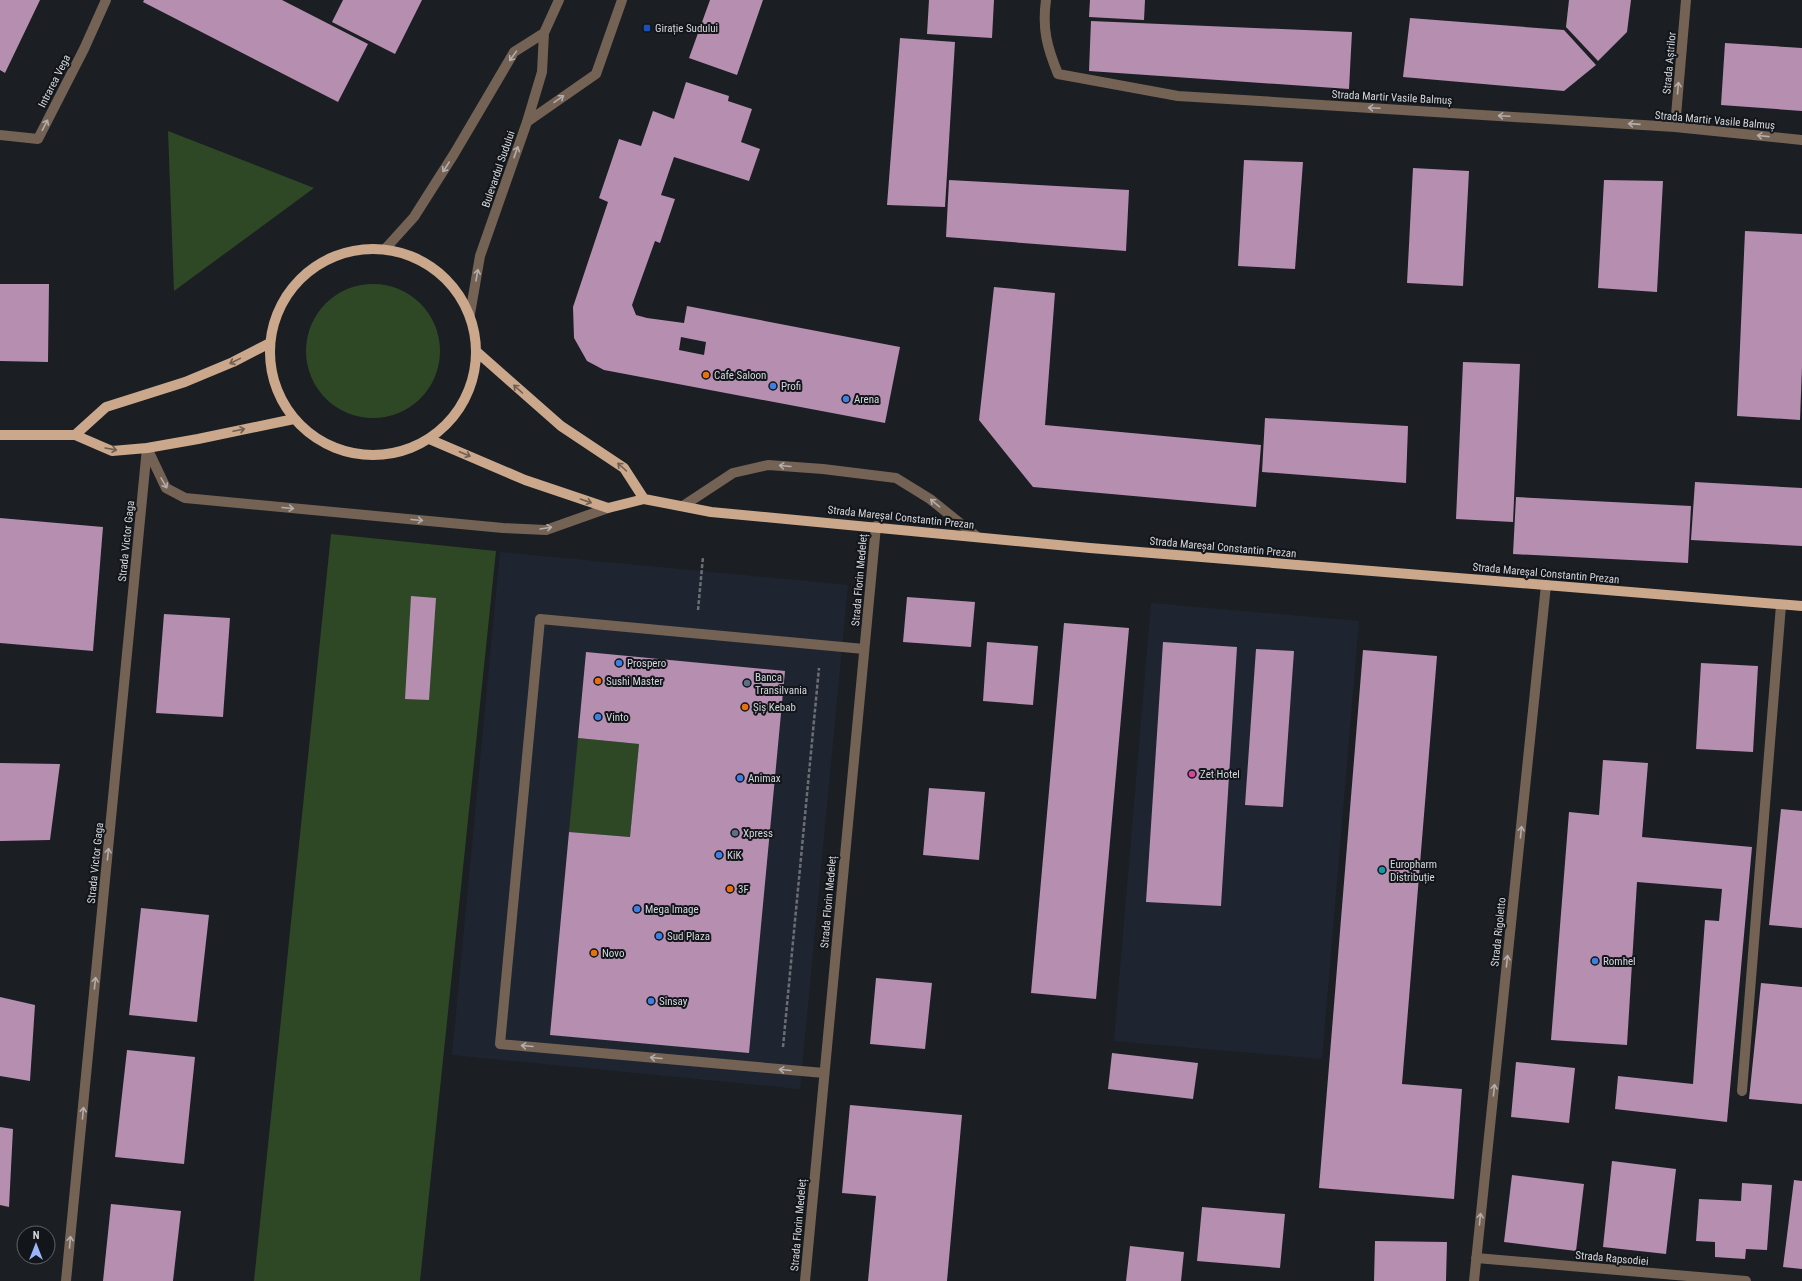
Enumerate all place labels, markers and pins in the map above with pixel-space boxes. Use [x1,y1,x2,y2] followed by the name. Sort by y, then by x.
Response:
[655,22,718,35] place label: Girație Sudului
[642,23,652,33] marker: Girație Sudului
[714,369,766,382] place label: Cafe Saloon
[701,370,711,380] marker: Cafe Saloon
[781,380,801,393] place label: Profi
[768,381,778,391] marker: Profi
[854,393,879,406] place label: Arena
[841,394,851,404] marker: Arena
[627,657,667,670] place label: Prospero
[614,658,624,668] marker: Prospero
[755,671,807,697] place label: Banca Transilvania
[606,675,663,688] place label: Sushi Master
[593,676,603,686] marker: Sushi Master
[742,678,752,688] marker: Banca Transilvania
[753,701,796,714] place label: Șiș Kebab
[740,702,750,712] marker: Șiș Kebab
[606,711,629,724] place label: Vinto
[593,712,603,722] marker: Vinto
[1200,768,1240,781] place label: Zet Hotel
[1187,769,1197,779] marker: Zet Hotel
[748,772,781,785] place label: Animax
[735,773,745,783] marker: Animax
[743,827,773,840] place label: Xpress
[730,828,740,838] marker: Xpress
[727,849,742,862] place label: KiK
[714,850,724,860] marker: KiK
[1390,858,1437,884] place label: Europharm Distribuție
[1377,865,1387,875] marker: Europharm Distribuție
[738,883,749,896] place label: 3F
[725,884,735,894] marker: 3F
[645,903,699,916] place label: Mega Image
[632,904,642,914] marker: Mega Image
[667,930,710,943] place label: Sud Plaza
[654,931,664,941] marker: Sud Plaza
[602,947,625,960] place label: Novo
[589,948,599,958] marker: Novo
[1603,955,1636,968] place label: Romhel
[1590,956,1600,966] marker: Romhel
[659,995,688,1008] place label: Sinsay
[646,996,656,1006] marker: Sinsay

